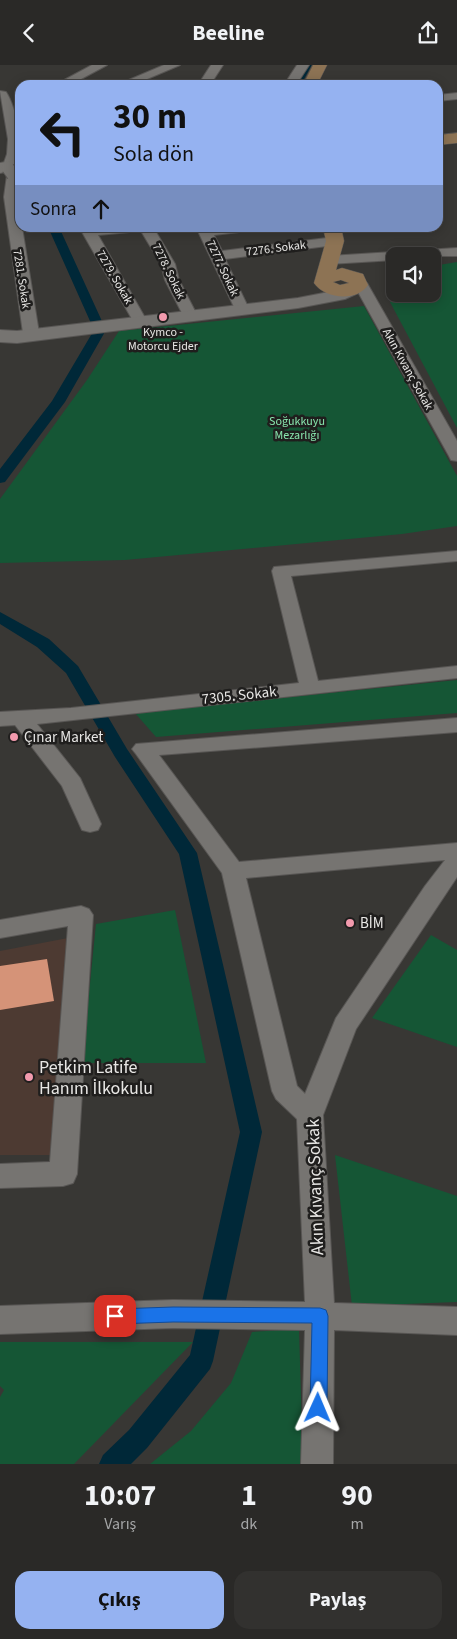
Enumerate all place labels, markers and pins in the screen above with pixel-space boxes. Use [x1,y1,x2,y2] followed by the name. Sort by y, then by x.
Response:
[157,311,169,323] marker: Kymco - Motorcu Ejder
[128,324,199,355] place label: Kymco - Motorcu Ejder
[24,727,103,748] place label: Çınar Market
[8,731,20,743] marker: Çınar Market
[360,913,384,934] place label: BİM
[344,917,356,929] marker: BİM
[39,1055,153,1101] place label: Petkim Latife Hanım İlkokulu
[23,1071,35,1083] marker: Petkim Latife Hanım İlkokulu
[94,1295,136,1337] pin

